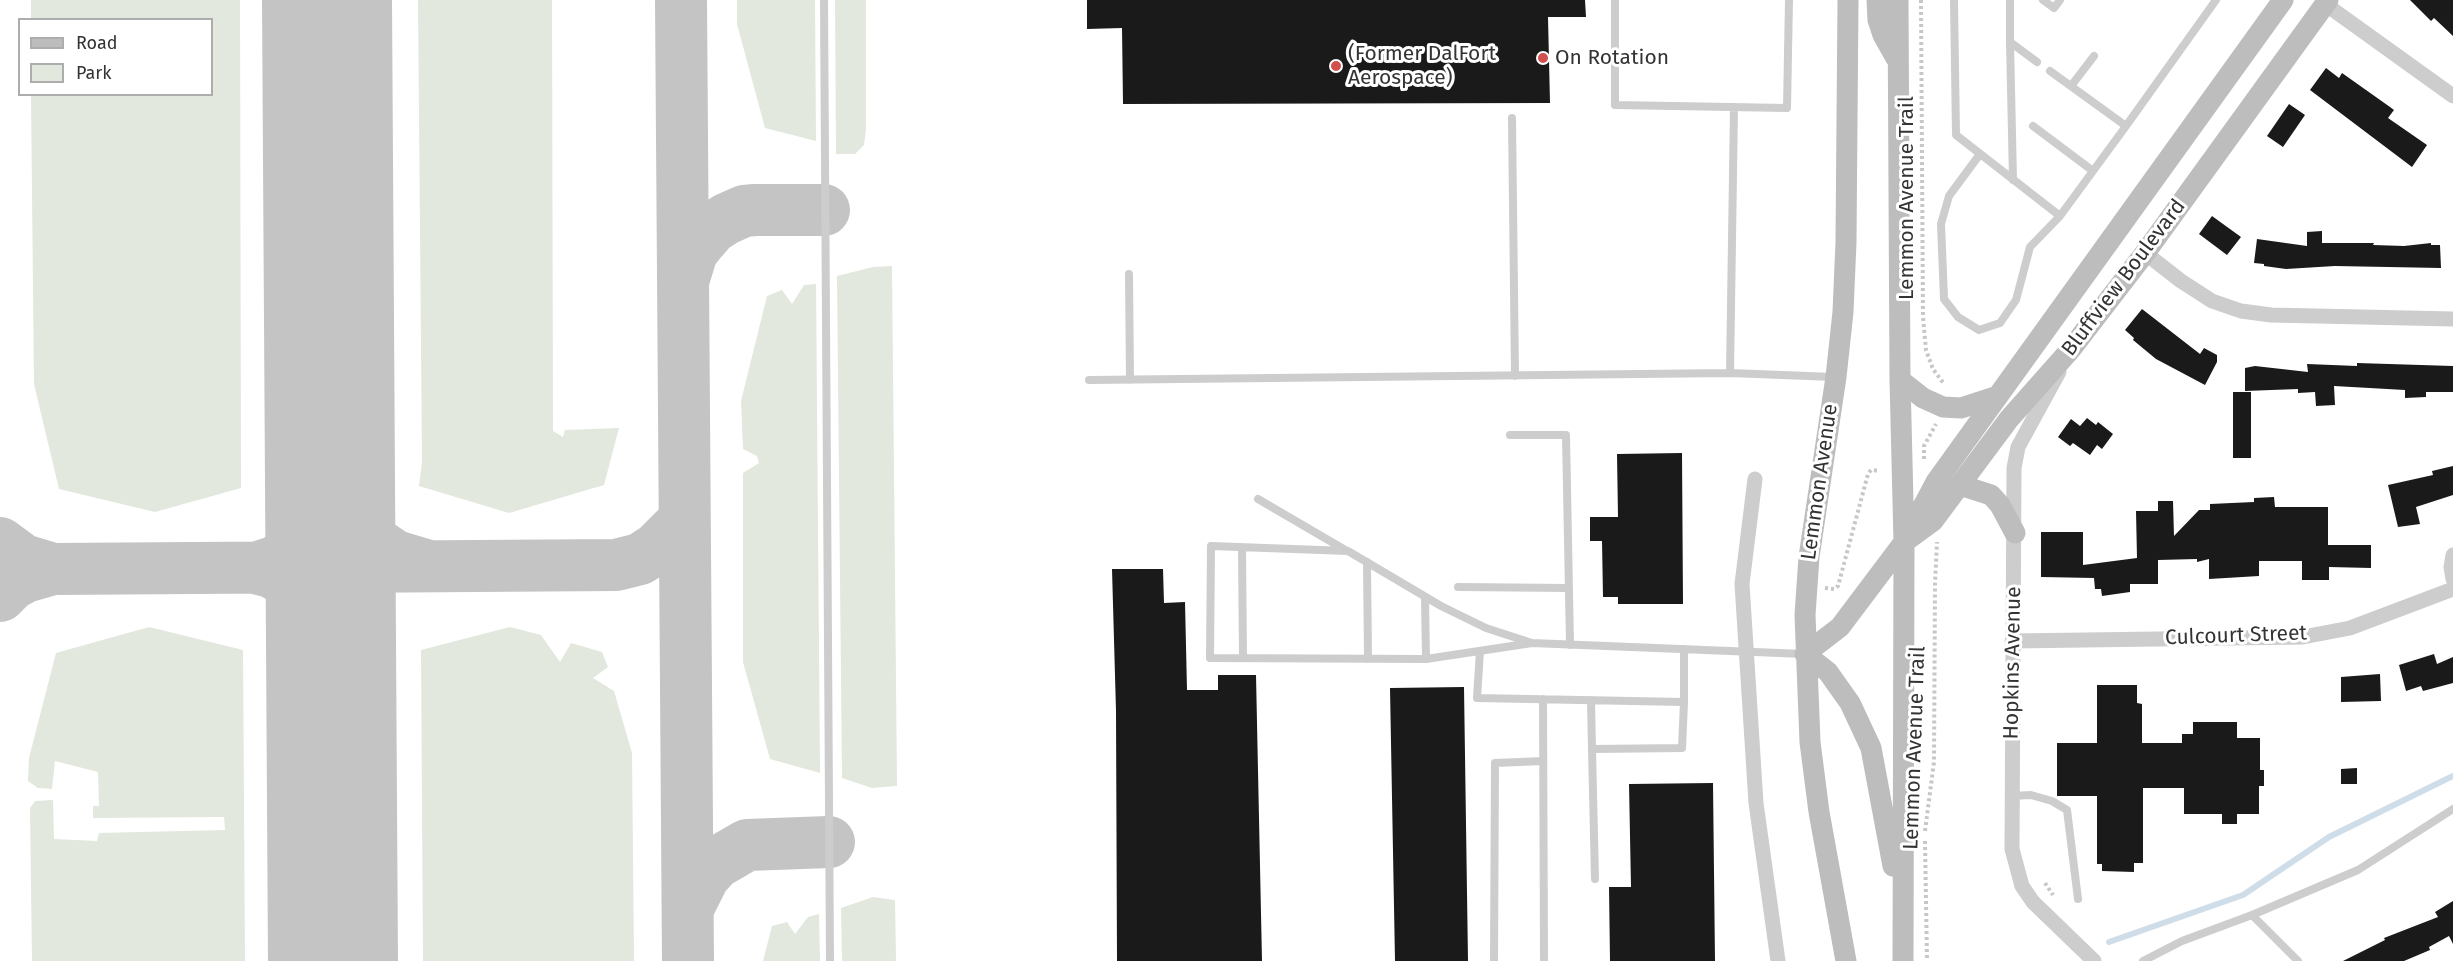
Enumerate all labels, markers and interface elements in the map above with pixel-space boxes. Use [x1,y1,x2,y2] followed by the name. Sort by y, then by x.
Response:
[18,18,213,96] legend
[76,32,118,54] text: Road
[1348,41,1496,91] place label: (Former DalFort Aerospace)
[1555,45,1669,71] place label: On Rotation
[1536,51,1550,65] marker: On Rotation
[1329,59,1343,73] marker: (Former DalFort Aerospace)
[76,62,111,84] text: Park
[1894,96,1920,300] street label: Lemmon Avenue Trail
[2057,195,2191,361] street label: Bluffview Boulevard
[1797,402,1843,562] street label: Lemmon Avenue
[1999,586,2027,740] street label: Hopkins Avenue
[2165,621,2307,651] street label: Culcourt Street
[1899,646,1931,850] street label: Lemmon Avenue Trail

